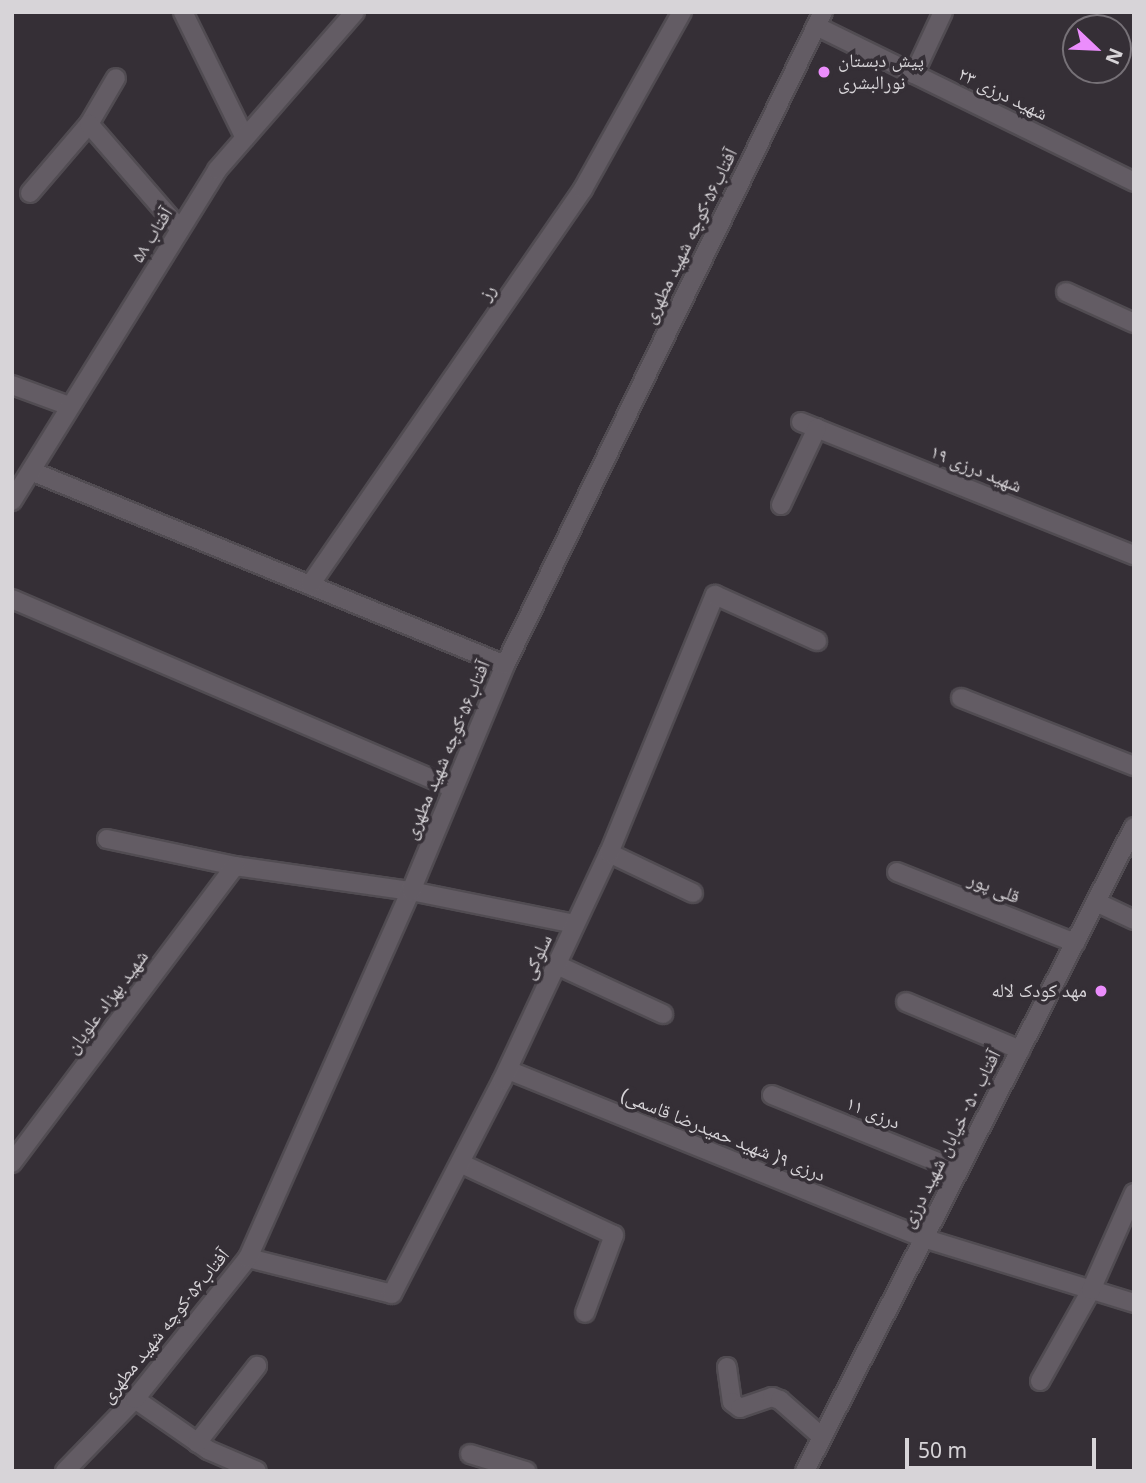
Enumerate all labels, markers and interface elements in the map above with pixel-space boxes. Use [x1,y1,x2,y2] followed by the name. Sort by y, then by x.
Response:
[1062,14,1132,84] north arrow
[1100,44,1129,69] text: N
[838,50,924,94] place label: پیش دبستان نورالبشری
[954,63,1052,125] street label: شهید درزی ۲۳
[816,64,832,80] marker: پیش دبستان نورالبشری
[638,145,742,327] street label: آفتاب۵۶-كوچه شهيد مطهری
[126,203,178,267] street label: آفتاب ۵۸
[473,279,501,305] street label: رز
[927,440,1025,498] street label: شهید درزی ۱۹
[399,657,495,843] street label: آفتاب۵۶-كوچه شهيد مطهری
[965,867,1023,909] street label: قلی پور
[517,931,557,983] street label: سلوکی
[61,946,153,1058] street label: شهید بهزاد علویان
[991,980,1087,1002] place label: مهد کودک لاله
[1093,983,1109,999] marker: مهد کودک لاله
[896,1046,1006,1232] street label: آفتاب ۵۰- خیابان شهید درزی
[617,1083,829,1187] street label: درزی ۹( شهید حمیدرضا قاسمی)
[843,1092,903,1134] street label: درزی ۱۱
[96,1244,234,1408] street label: آفتاب۵۶-كوچه شهيد مطهری
[908,1424,1099,1468] scale bar
[918,1436,967,1464] text: 50 m

